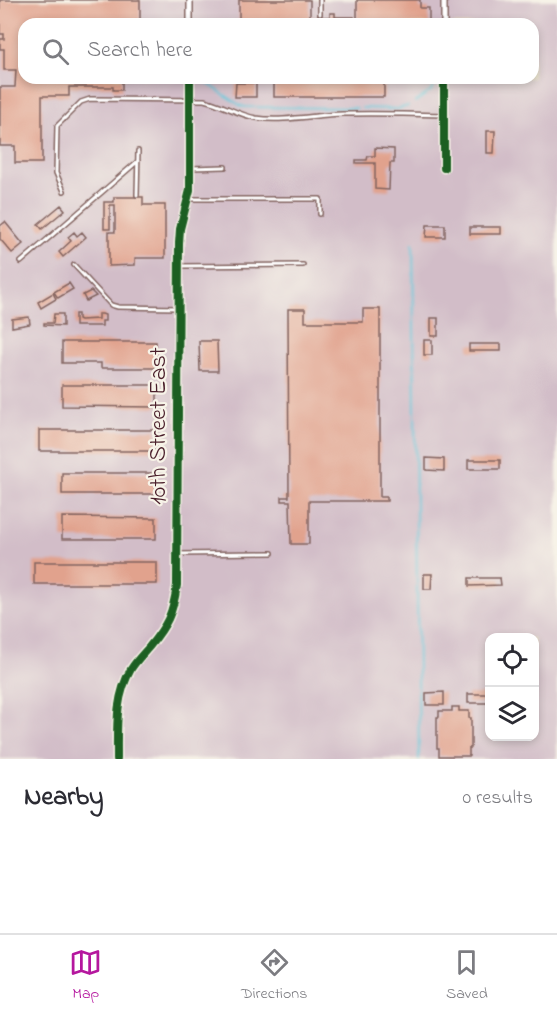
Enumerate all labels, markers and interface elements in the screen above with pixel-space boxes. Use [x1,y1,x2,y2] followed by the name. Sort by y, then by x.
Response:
[18,18,539,84] search box
[39,35,72,68] icon: search
[87,35,192,67] text: Search here
[142,347,177,505] street label: 10th Street East
[485,633,539,741] map controls
[485,633,539,687] button: locate
[485,687,539,741] button: layers
[24,779,103,817] text: Nearby
[462,784,533,813] text: 0 results
[69,946,102,1006] tab: Map
[241,946,307,1006] tab: Directions
[446,946,488,1006] tab: Saved

